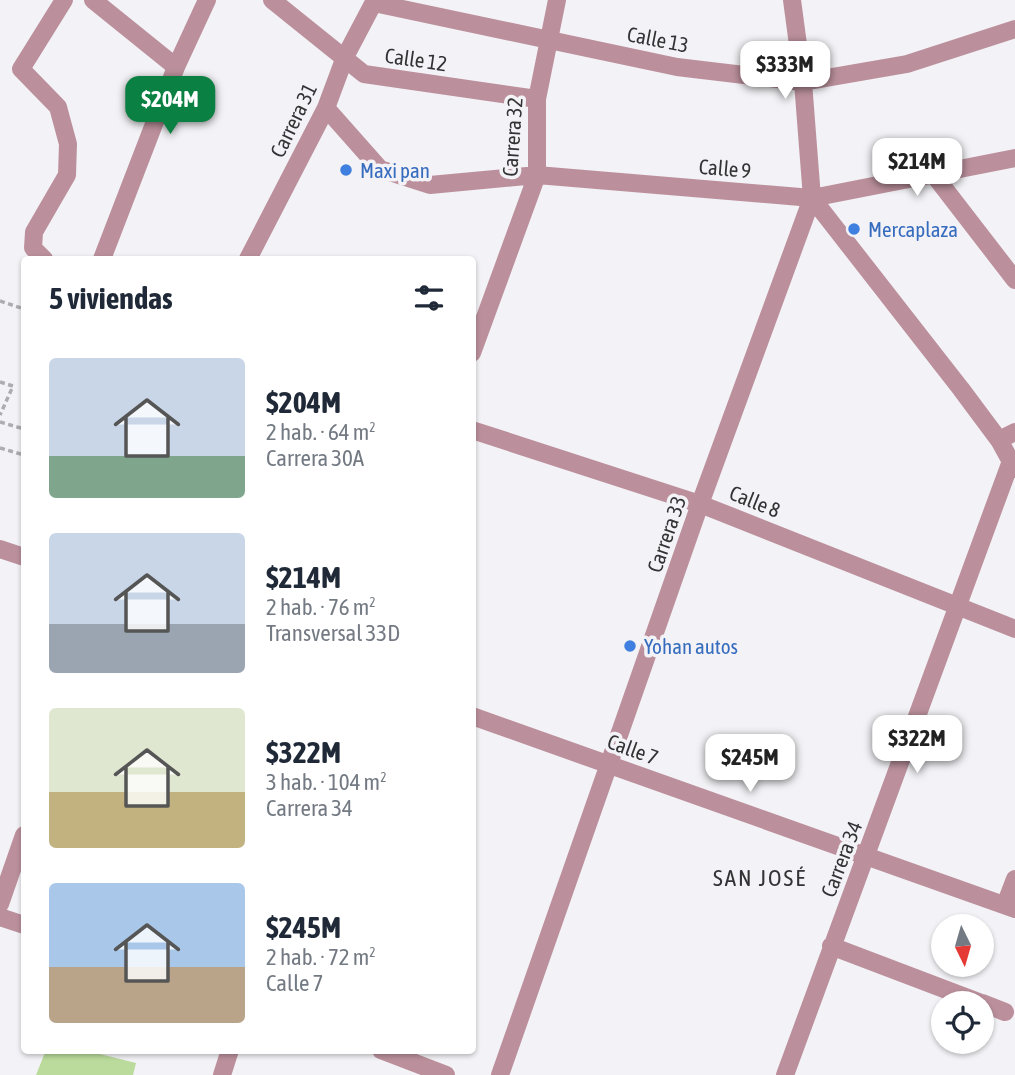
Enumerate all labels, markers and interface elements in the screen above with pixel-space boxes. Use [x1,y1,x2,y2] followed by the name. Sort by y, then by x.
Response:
[625,21,691,57] street label: Calle 13
[736,42,834,101] pin: $333M
[383,43,449,75] street label: Calle 12
[756,51,814,77] text: $333M
[121,76,219,136] pin: $204M
[265,79,321,161] street label: Carrera 31
[141,86,199,112] text: $204M
[497,97,527,177] street label: Carrera 32
[868,138,966,198] pin: $214M
[888,148,946,174] text: $214M
[698,154,752,182] street label: Calle 9
[360,158,430,182] place label: Maxi pan
[338,162,354,178] marker: Maxi pan
[868,217,958,241] place label: Mercaplaza
[846,221,862,237] marker: Mercaplaza
[410,279,448,317] icon: filters
[49,281,173,315] text: 5 viviendas
[266,385,341,419] text: $204M
[105,386,189,470] icon: home
[266,419,376,445] text: 2 hab. · 64 m²
[266,445,364,471] text: Carrera 30A
[726,480,784,522] street label: Calle 8
[642,493,690,575] street label: Carrera 33
[266,560,341,594] text: $214M
[105,561,189,645] icon: home
[266,594,376,620] text: 2 hab. · 76 m²
[266,620,400,646] text: Transversal 33D
[644,634,738,658] place label: Yohan autos
[622,638,638,654] marker: Yohan autos
[868,716,966,775] pin: $322M
[888,725,946,751] text: $322M
[604,729,662,769] street label: Calle 7
[701,734,799,794] pin: $245M
[266,735,341,769] text: $322M
[105,736,189,820] icon: home
[721,744,779,770] text: $245M
[266,769,387,795] text: 3 hab. · 104 m²
[266,795,353,821] text: Carrera 34
[816,818,866,900] street label: Carrera 34
[713,865,807,891] district label: SAN JOSÉ
[266,910,341,944] text: $245M
[105,911,189,995] icon: home
[931,914,994,976] north arrow
[931,914,994,1054] map controls
[266,944,376,970] text: 2 hab. · 72 m²
[266,970,323,996] text: Calle 7
[931,991,994,1054] button: locate

